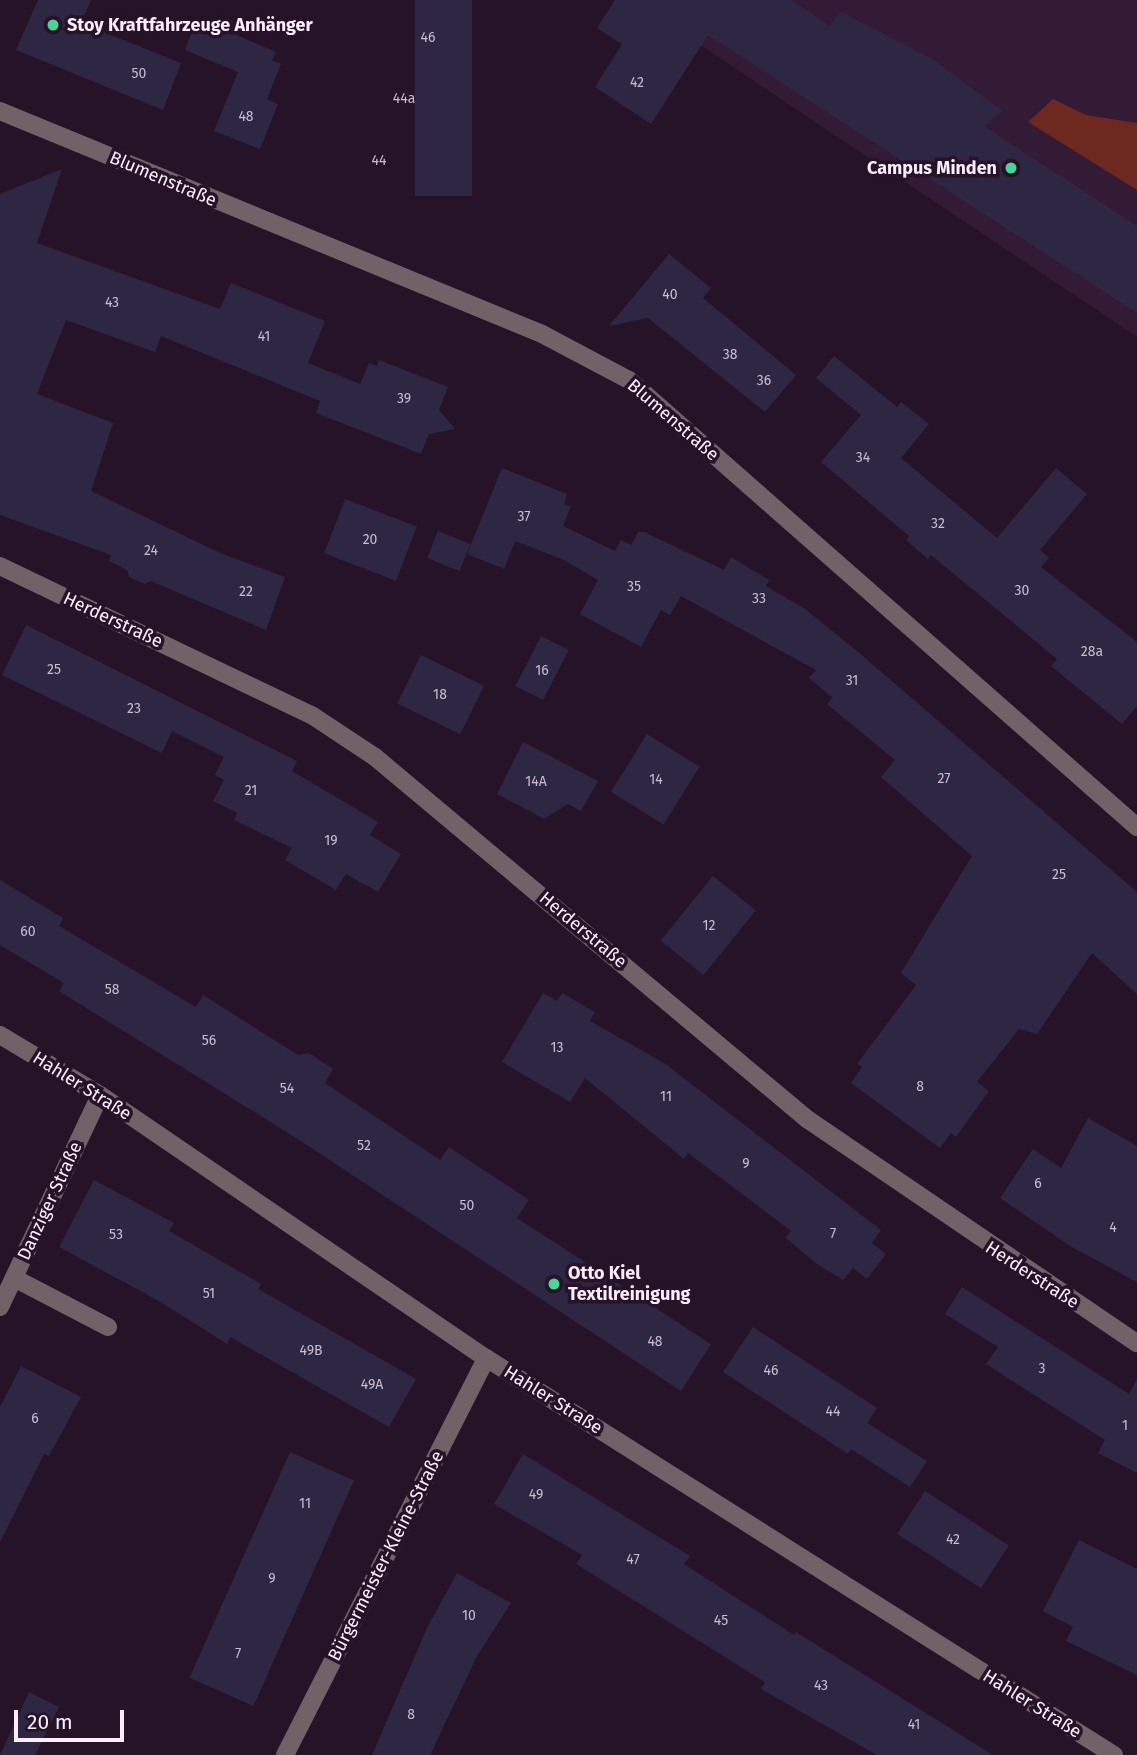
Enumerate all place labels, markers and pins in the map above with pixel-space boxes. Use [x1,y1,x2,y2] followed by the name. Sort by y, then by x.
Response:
[67,14,313,36] place label: Stoy Kraftfahrzeuge Anhänger
[45,17,61,33] marker: Stoy Kraftfahrzeuge Anhänger
[867,157,997,179] place label: Campus Minden
[1003,160,1019,176] marker: Campus Minden
[568,1263,691,1306] place label: Otto Kiel Textilreinigung
[546,1276,562,1292] marker: Otto Kiel Textilreinigung

